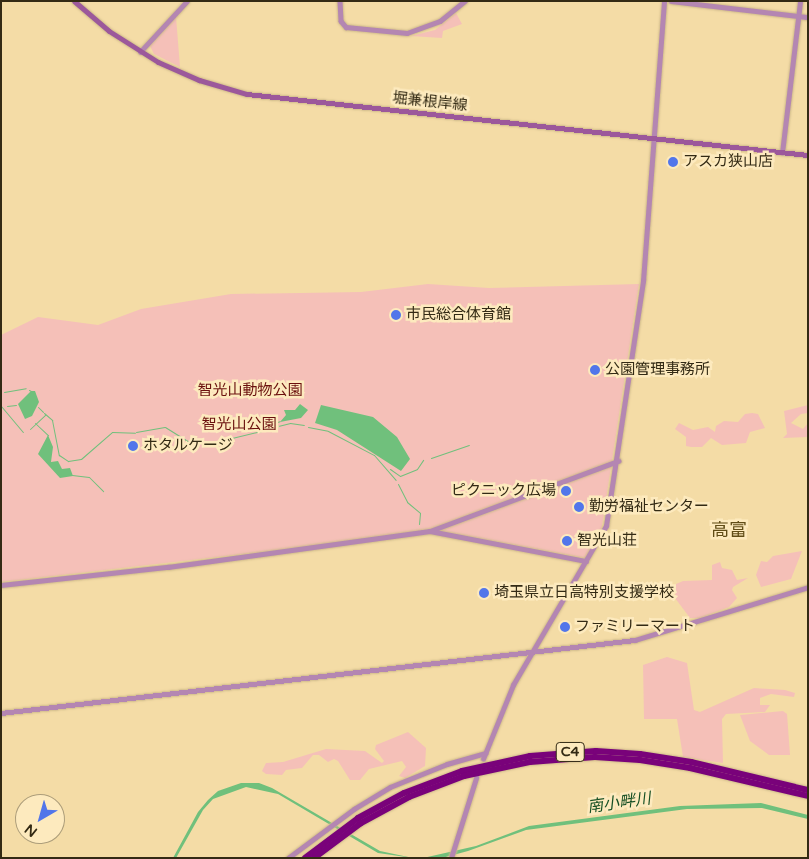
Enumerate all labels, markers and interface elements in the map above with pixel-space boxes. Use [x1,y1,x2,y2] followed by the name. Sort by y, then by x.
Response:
[392,89,468,115] street label: 堀兼根岸線
[683,153,773,171] place label: アスカ狭山店
[667,156,679,168] marker: アスカ狭山店
[406,306,511,324] place label: 市民総合体育館
[390,309,402,321] marker: 市民総合体育館
[605,361,710,379] place label: 公園管理事務所
[589,364,601,376] marker: 公園管理事務所
[198,382,302,400] park label: 智光山動物公園
[202,416,276,434] park label: 智光山公園
[143,437,233,455] place label: ホタルケージ
[127,440,139,452] marker: ホタルケージ
[451,482,556,500] place label: ピクニック広場
[560,485,572,497] marker: ピクニック広場
[589,498,709,516] place label: 勤労福祉センター
[573,501,585,513] marker: 勤労福祉センター
[711,519,747,541] district label: 高富
[577,532,637,550] place label: 智光山荘
[561,535,573,547] marker: 智光山荘
[494,584,674,602] place label: 埼玉県立日高特別支援学校
[478,587,490,599] marker: 埼玉県立日高特別支援学校
[575,618,695,636] place label: ファミリーマート
[559,621,571,633] marker: ファミリーマート
[555,740,585,764] road number: C4
[586,789,652,817] water label: 南小畔川
[15,794,65,844] north arrow
[21,820,41,841] text: N

